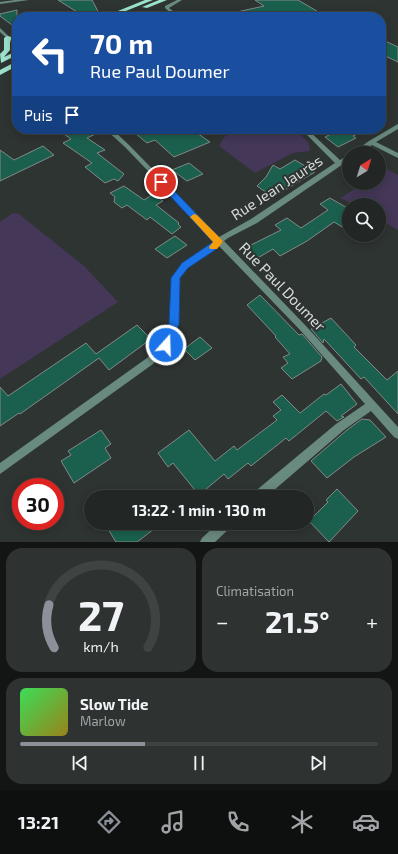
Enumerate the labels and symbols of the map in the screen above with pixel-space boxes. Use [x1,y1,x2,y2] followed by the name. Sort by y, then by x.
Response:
[342,146,386,190] north arrow
[227,151,326,223] street label: Rue Jean Jaurès
[144,165,178,199] pin
[236,238,330,334] street label: Rue Paul Doumer
[145,324,187,366] position arrow
[12,478,64,530] speed limit sign: 30

